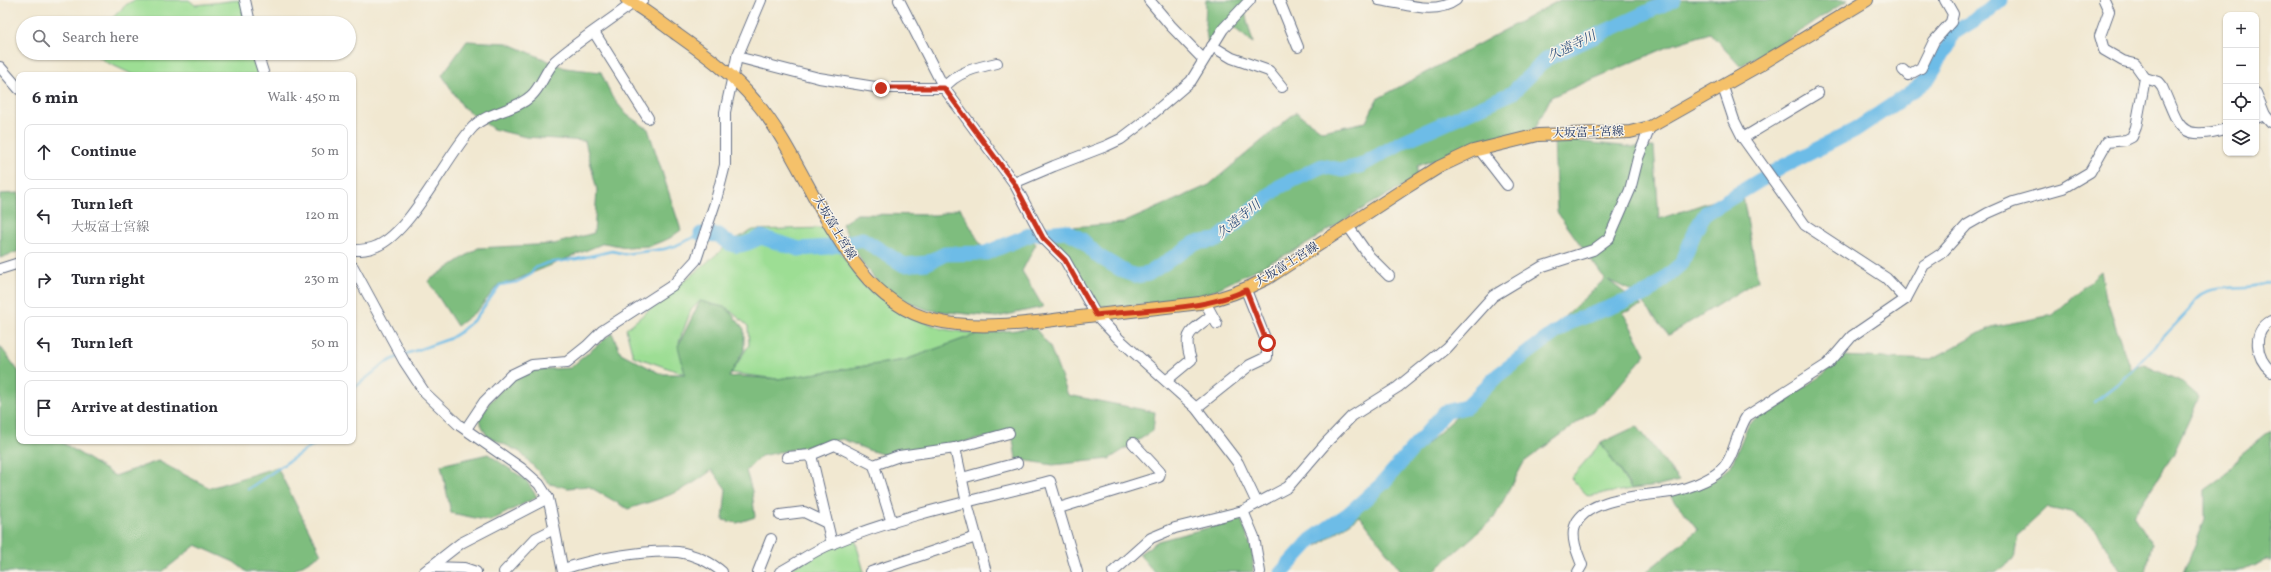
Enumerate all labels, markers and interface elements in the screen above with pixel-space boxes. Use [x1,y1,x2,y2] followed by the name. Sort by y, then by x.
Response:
[2223,12,2259,156] map controls
[2223,12,2259,48] button: +
[16,16,356,60] search box
[30,27,52,49] icon: search
[1545,27,1601,66] water label: 久遠寺川
[62,28,139,49] text: Search here
[2223,48,2259,84] button: −
[872,79,890,97] route end
[2223,84,2259,120] button: locate
[32,87,78,110] text: 6 min
[267,89,340,107] text: Walk · 450 m
[2223,120,2259,156] button: layers
[1552,124,1624,142] street label: 大坂富士宮線
[33,141,55,163] icon: ahead
[71,142,136,163] text: Continue
[311,143,339,161] text: 50 m
[809,193,859,263] street label: 大坂富士宮線
[71,195,133,216] text: Turn left
[1213,195,1266,243] water label: 久遠寺川
[33,205,55,227] icon: left
[305,207,339,225] text: 120 m
[71,219,149,237] text: 大坂富士宮線
[1252,239,1322,291] street label: 大坂富士宮線
[33,269,55,291] icon: right
[71,270,145,291] text: Turn right
[304,271,339,289] text: 230 m
[33,333,55,355] icon: left
[71,334,133,355] text: Turn left
[1258,334,1276,352] route start
[311,335,339,353] text: 50 m
[33,397,55,419] icon: arrive
[71,398,218,419] text: Arrive at destination

